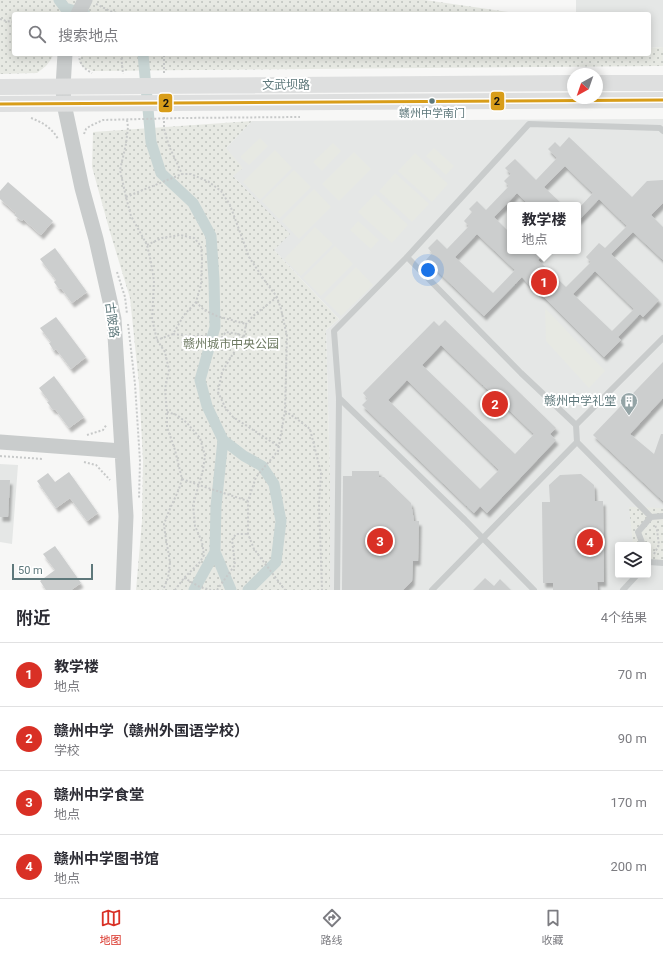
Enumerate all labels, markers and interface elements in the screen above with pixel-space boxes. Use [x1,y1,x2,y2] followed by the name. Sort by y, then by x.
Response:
[12,12,651,56] search box
[26,23,48,45] icon: search
[58,27,118,45] text: 搜索地点
[567,68,603,104] north arrow
[262,78,310,92] street label: 文武坝路
[490,91,505,111] line badge: 2
[158,93,173,113] line badge: 2
[494,95,500,108] text: 2
[427,96,437,106] marker: 赣州中学南门
[163,97,169,110] text: 2
[399,107,465,120] place label: 赣州中学南门
[507,202,581,254] popup
[521,211,567,229] text: 教学楼
[521,232,548,247] text: 地点
[418,260,438,280] your location
[531,267,557,297] pin: 1
[103,301,121,339] street label: 古陂路
[183,337,279,351] park label: 赣州城市中央公园
[482,389,508,419] pin: 2
[619,391,639,416] building icon: 赣州中学礼堂
[544,394,616,408] place label: 赣州中学礼堂
[367,526,393,556] pin: 3
[577,527,603,557] pin: 4
[615,542,651,578] map controls
[615,542,651,578] button: layers
[12,562,93,581] scale bar
[18,564,43,577] text: 50 m
[16,608,50,628] text: 附近
[601,610,647,625] text: 4个结果
[54,658,99,676] text: 教学楼
[25,667,33,682] text: 1
[618,667,647,682] text: 70 m
[54,679,80,694] text: 地点
[54,722,249,740] text: 赣州中学（赣州外国语学校）
[25,731,33,746] text: 2
[618,731,647,746] text: 90 m
[54,743,80,758] text: 学校
[54,786,144,804] text: 赣州中学食堂
[25,795,33,810] text: 3
[610,795,647,810] text: 170 m
[54,807,80,822] text: 地点
[54,850,159,868] text: 赣州中学图书馆
[25,859,33,874] text: 4
[610,859,647,874] text: 200 m
[54,871,80,886] text: 地点
[100,907,122,947] tab: 地图
[321,907,343,947] tab: 路线
[542,907,564,947] tab: 收藏

